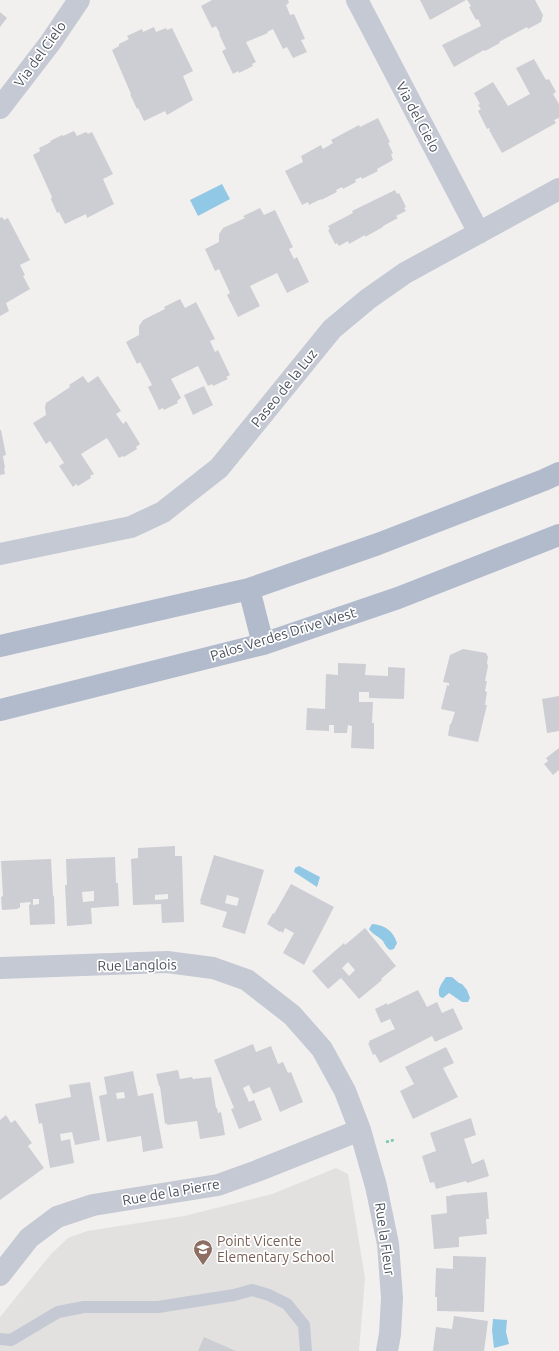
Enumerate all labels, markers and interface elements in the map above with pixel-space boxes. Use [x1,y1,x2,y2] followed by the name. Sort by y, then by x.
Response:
[11,18,69,90] street label: Via del Cielo
[393,79,443,155] street label: Via del Cielo
[248,346,320,430] street label: Paseo de la Luz
[208,604,358,664] street label: Palos Verdes Drive West
[97,956,177,974] street label: Rue Langlois
[121,1176,221,1208] street label: Rue de la Pierre
[372,1201,398,1277] street label: Rue la Fleur
[217,1233,335,1265] place label: Point Vicente Elementary School
[192,1238,214,1266] school or university icon: Point Vicente Elementary School

